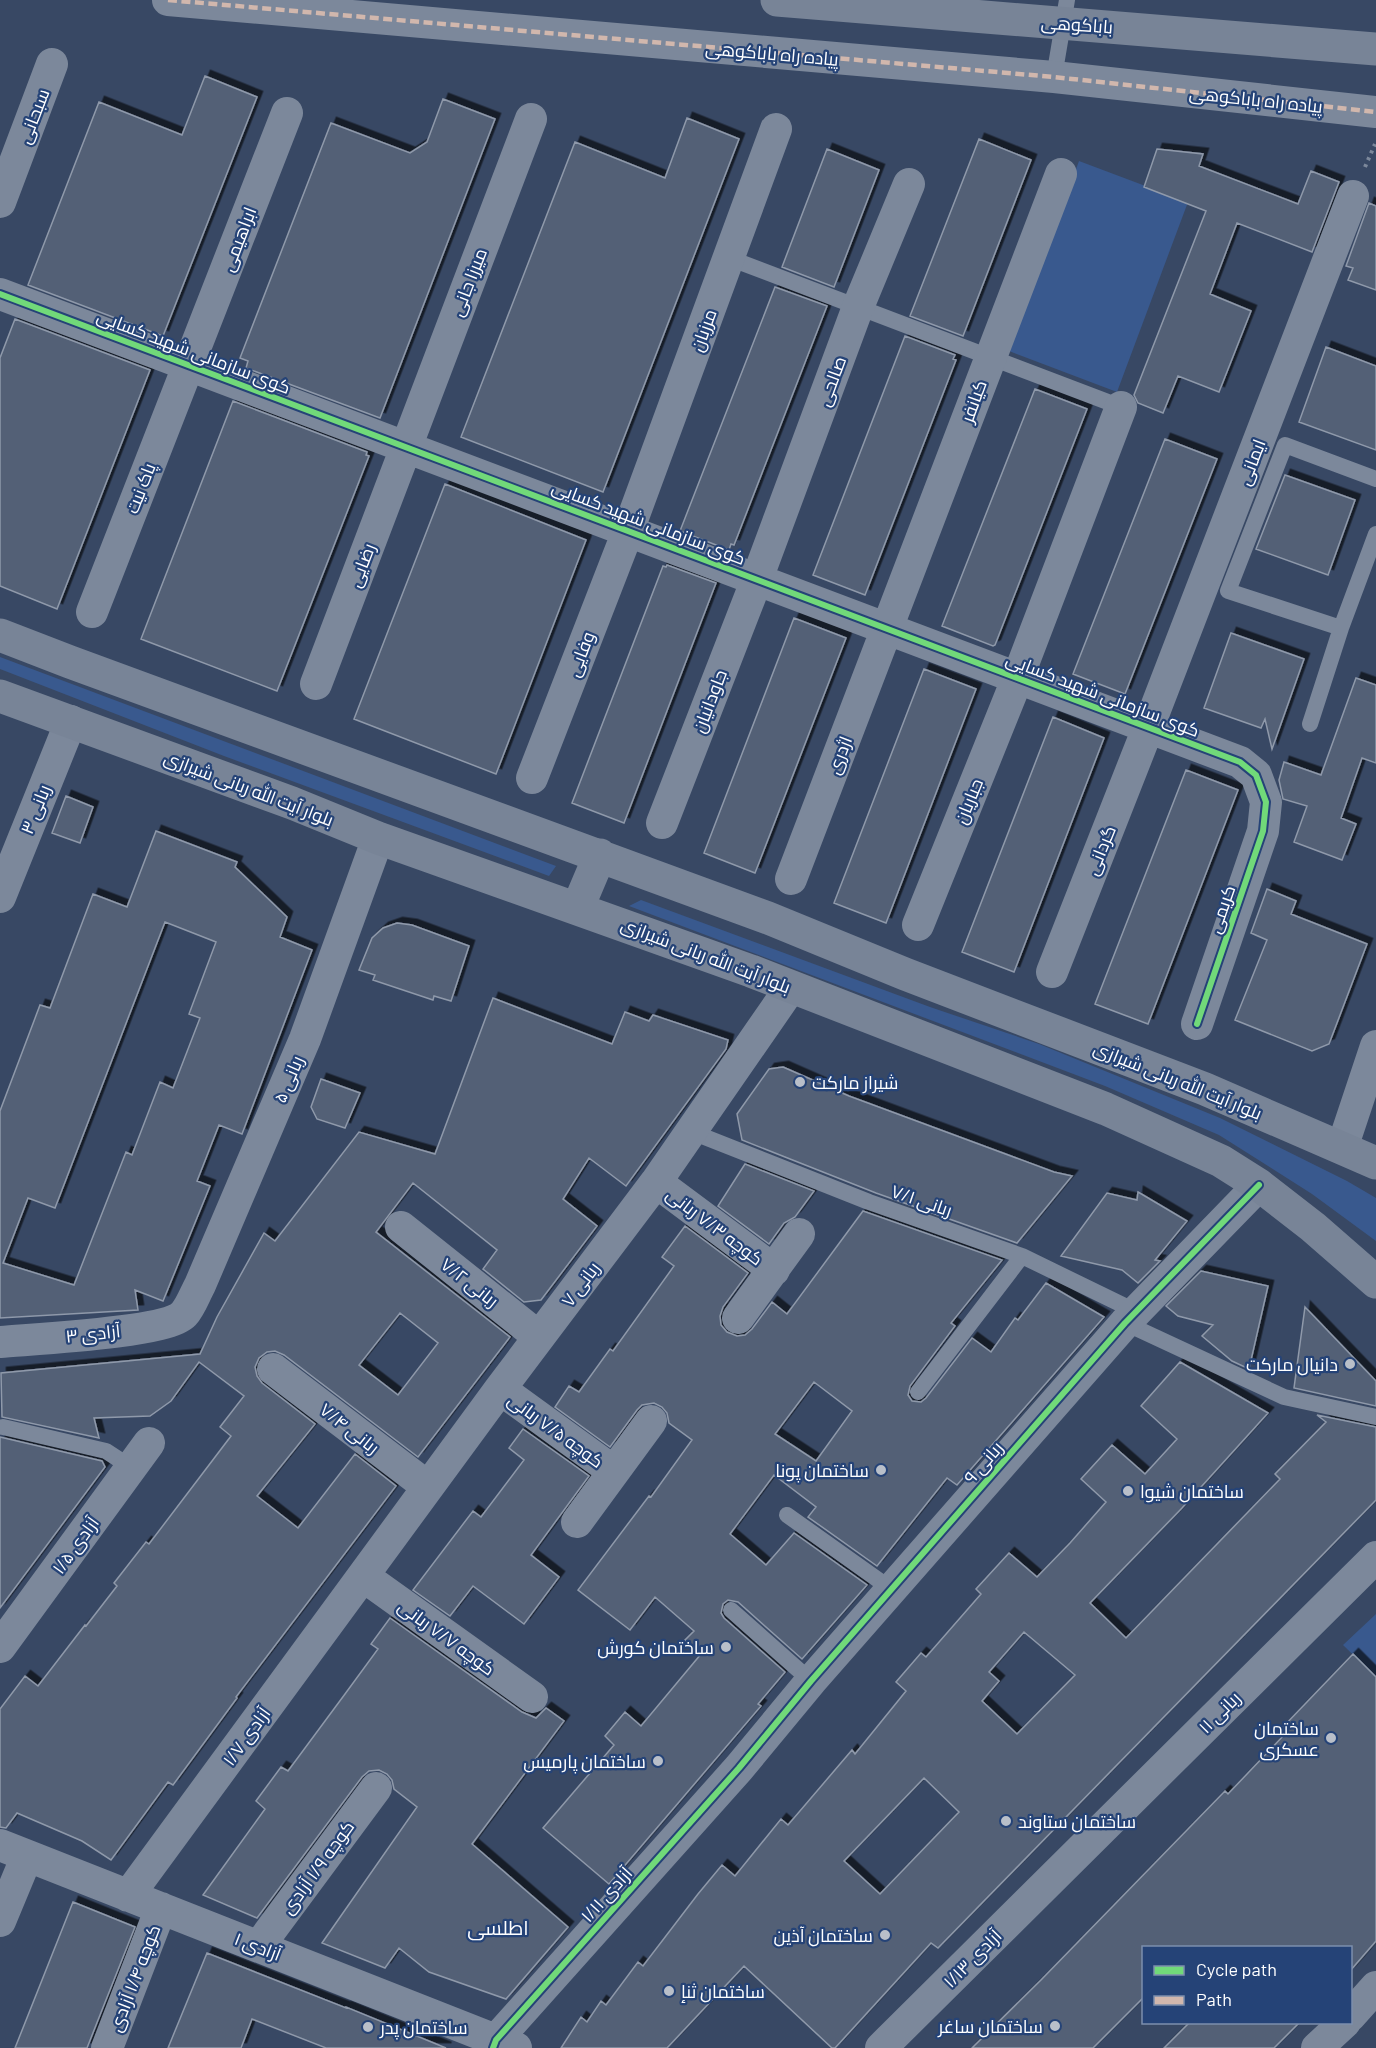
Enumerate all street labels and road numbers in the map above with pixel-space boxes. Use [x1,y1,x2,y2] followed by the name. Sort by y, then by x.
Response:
[1040,11,1114,38] street label: باباکوهی
[704,36,840,72] street label: پیاده راه باباکوهی
[1188,81,1324,119] street label: پیاده راه باباکوهی
[13,85,54,147] street label: سبحانی
[216,204,261,275] street label: ابراهیمی
[445,245,492,320] street label: میرزا جانی
[94,304,294,399] street label: کوی سازمانی شهید کسایی
[685,306,722,355] street label: مرزبان
[812,353,851,409] street label: صالحی
[955,377,992,427] street label: کیانفر
[1232,436,1271,489] street label: ایمانی
[120,459,162,517] street label: پاک نیت
[549,475,749,570] street label: کوی سازمانی شهید کسایی
[343,540,380,591] street label: رضایی
[561,628,600,680] street label: وفایی
[1003,647,1203,742] street label: کوی سازمانی شهید کسایی
[687,666,732,736] street label: جاودانیان
[822,733,857,778] street label: اژدری
[161,746,337,831] street label: بلوار آیت الله ربانی شیرازی
[949,775,988,827] street label: جباریان
[15,781,56,837] street label: ربانی ۳
[1080,822,1121,879] street label: گردانی
[1203,882,1240,936] street label: کریمی
[618,913,794,998] street label: بلوار آیت الله ربانی شیرازی
[1090,1036,1265,1125] street label: بلوار آیت الله ربانی شیرازی
[268,1052,309,1106] street label: ربانی ۵
[888,1179,955,1222] street label: ربانی ۷/۱
[661,1182,768,1271] street label: کوچه ۷/۳ ربانی
[436,1253,503,1312] street label: ربانی ۷/۲
[556,1257,605,1311] street label: ربانی ۷
[64,1319,122,1348] street label: ۳ آزادی
[503,1388,608,1474] street label: کوچه ۷/۵ ربانی
[315,1398,384,1459] street label: ربانی ۷/۴
[959,1436,1008,1488] street label: ربانی ۹
[47,1512,104,1579] street label: آزادی ۱/۵
[393,1594,500,1681] street label: کوچه ۷/۷ ربانی
[1193,1686,1245,1738] street label: ربانی ۱۱
[217,1702,275,1770] street label: آزادی ۱/۷
[276,1816,360,1919] street label: کوچه ۱/۹ آزادی
[575,1862,637,1927] street label: آزادی ۱/۱۱
[103,1921,166,2036] street label: کوچه ۱/۴ آزادی
[938,1924,1007,1992] street label: آزادی ۱/۱۳
[231,1927,285,1966] street label: آزادی ۱

